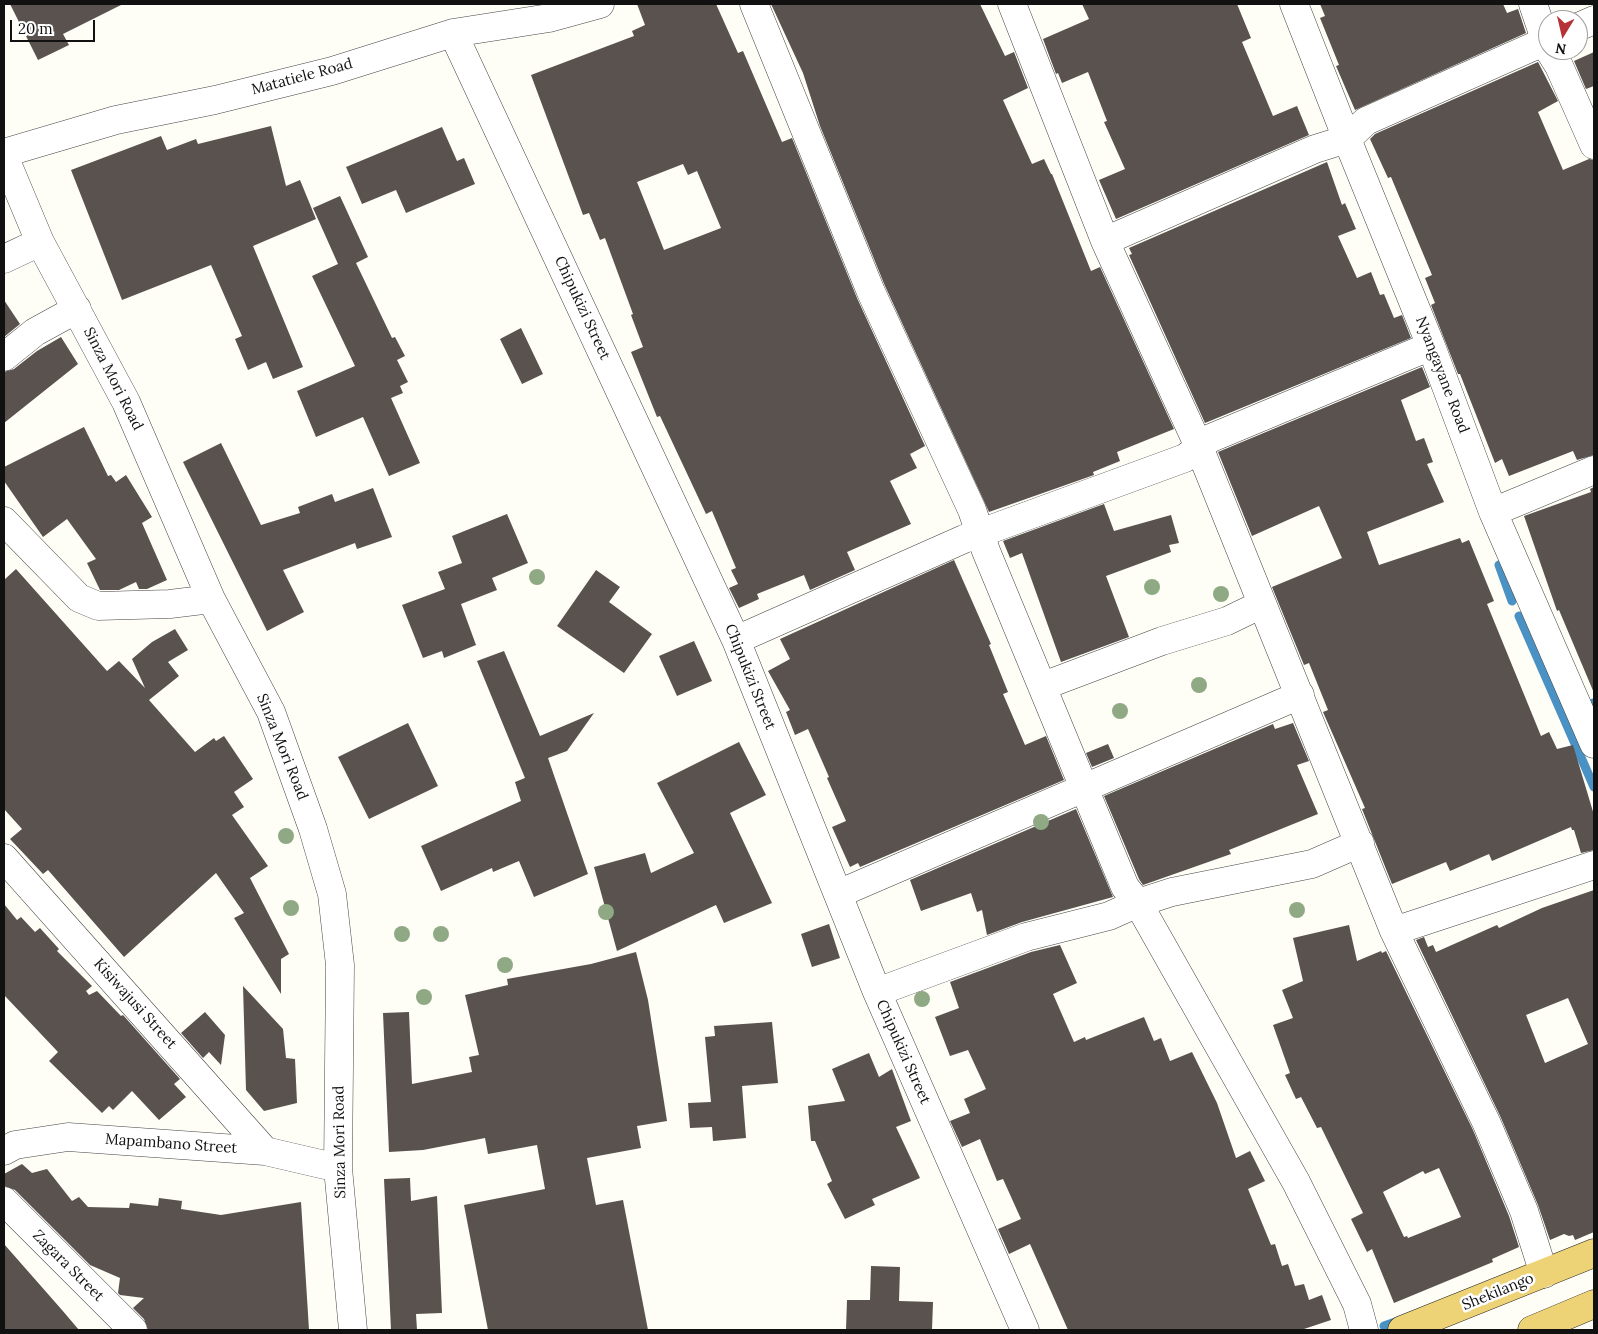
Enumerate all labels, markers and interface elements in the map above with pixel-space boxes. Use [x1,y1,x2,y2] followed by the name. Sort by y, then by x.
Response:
[12,10,98,42] scale bar
[1538,10,1588,60] north arrow
[18,19,53,38] text: 20 m
[1554,39,1568,59] text: N
[249,55,355,99] street label: Matatiele Road
[550,253,614,363] street label: Chipukizi Street
[1411,314,1473,436] street label: Nyangayane Road
[79,325,147,433] street label: Sinza Mori Road
[721,622,779,732] street label: Chipukizi Street
[252,691,312,803] street label: Sinza Mori Road
[90,955,180,1053] street label: Kisiwajusi Street
[872,997,934,1107] street label: Chipukizi Street
[330,1085,350,1199] street label: Sinza Mori Road
[104,1130,238,1158] street label: Mapambano Street
[29,1227,107,1305] street label: Zagara Street
[1459,1269,1537,1315] street label: Shekilango

